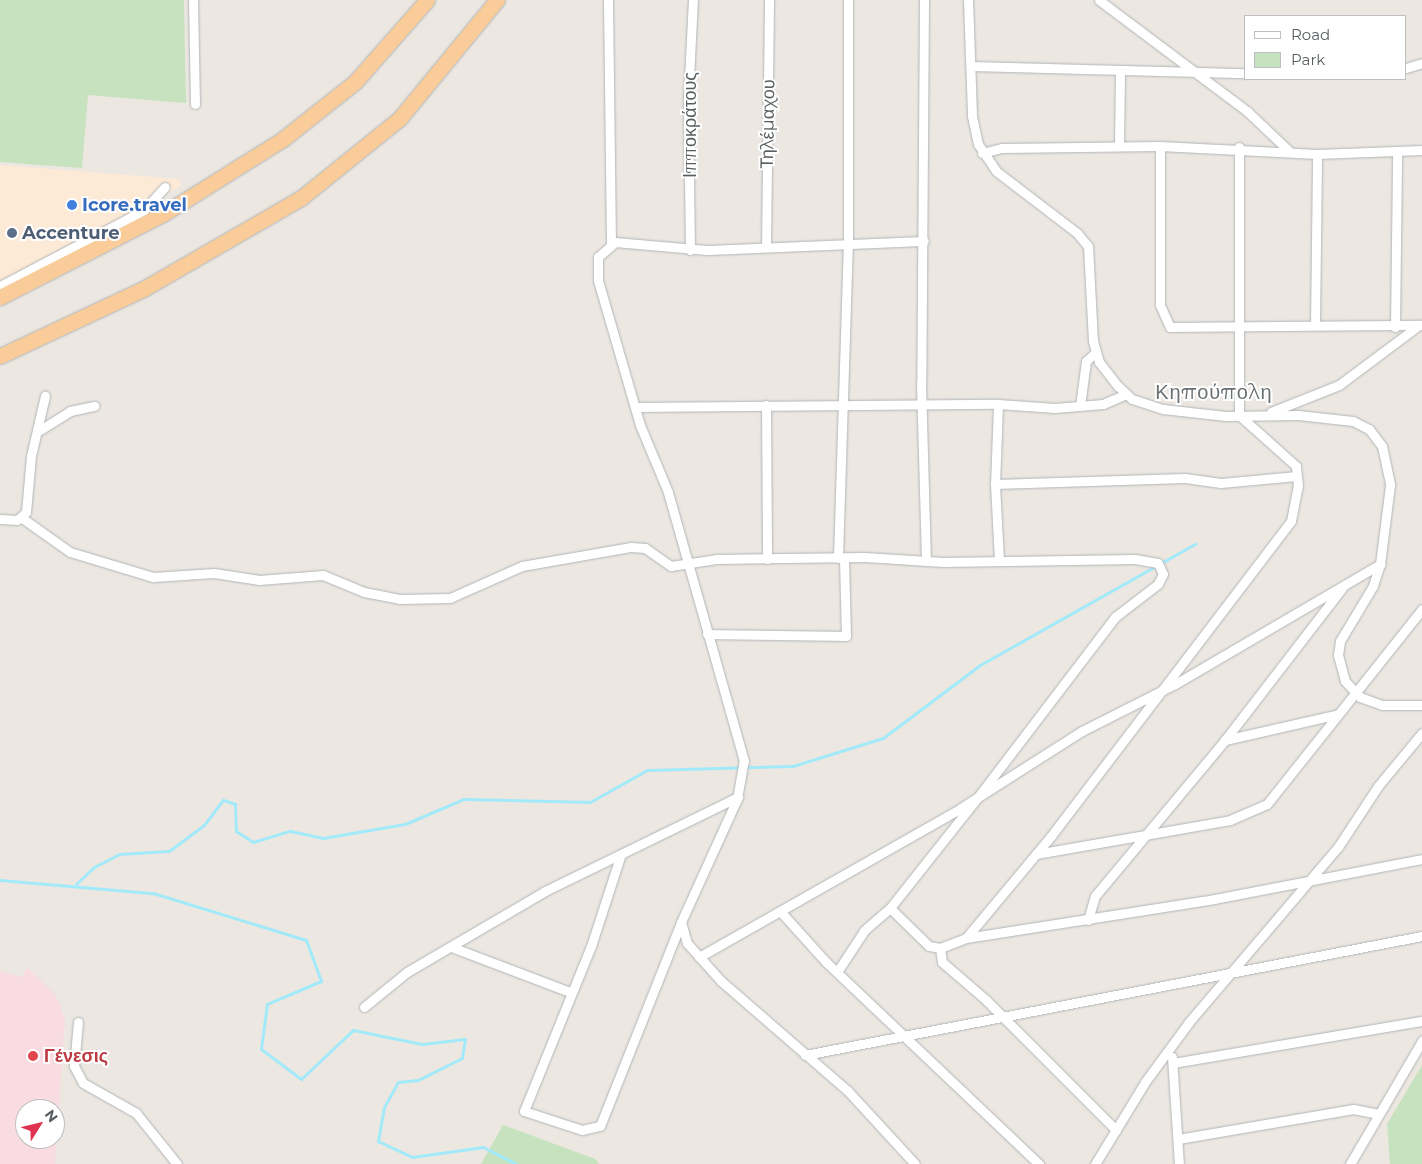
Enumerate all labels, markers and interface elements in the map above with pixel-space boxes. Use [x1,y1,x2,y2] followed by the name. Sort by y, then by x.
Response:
[1244,15,1407,80] legend
[1291,25,1330,44] text: Road
[1291,50,1325,69] text: Park
[679,72,701,178] street label: Ιπποκράτους
[756,79,780,169] street label: Τηλέμαχου
[82,194,187,216] place label: Icore.travel
[66,199,78,211] marker: Icore.travel
[22,222,120,244] place label: Accenture
[6,227,18,239] marker: Accenture
[1154,380,1274,404] district label: Κηπούπολη
[44,1045,108,1067] place label: Γένεσις
[26,1049,40,1063] marker: Γένεσις
[15,1099,65,1149] north arrow
[41,1106,62,1126] text: N

